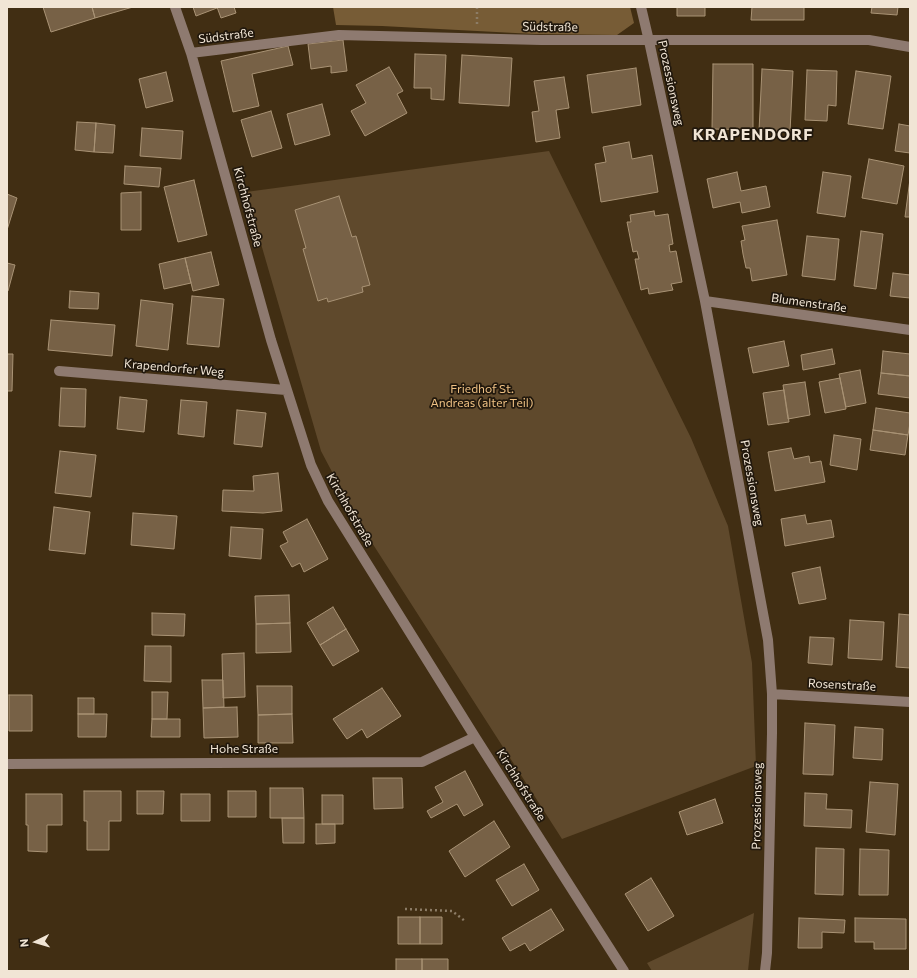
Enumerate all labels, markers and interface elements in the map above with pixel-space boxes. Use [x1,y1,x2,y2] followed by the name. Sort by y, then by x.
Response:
[522,19,578,35] street label: Südstraße
[198,25,254,47] street label: Südstraße
[655,39,687,127] street label: Prozessionsweg
[693,125,813,145] district label: KRAPENDORF
[230,166,266,248] street label: Kirchhofstraße
[770,291,848,315] street label: Blumenstraße
[123,356,225,380] street label: Krapendorfer Weg
[431,382,533,410] park label: Friedhof St. Andreas (alter Teil)
[737,439,767,527] street label: Prozessionsweg
[323,471,377,549] street label: Kirchhofstraße
[808,676,876,694] street label: Rosenstraße
[210,742,278,756] street label: Hohe Straße
[493,746,549,824] street label: Kirchhofstraße
[749,762,765,850] street label: Prozessionsweg
[16,922,56,962] north arrow
[17,938,30,948] text: N

